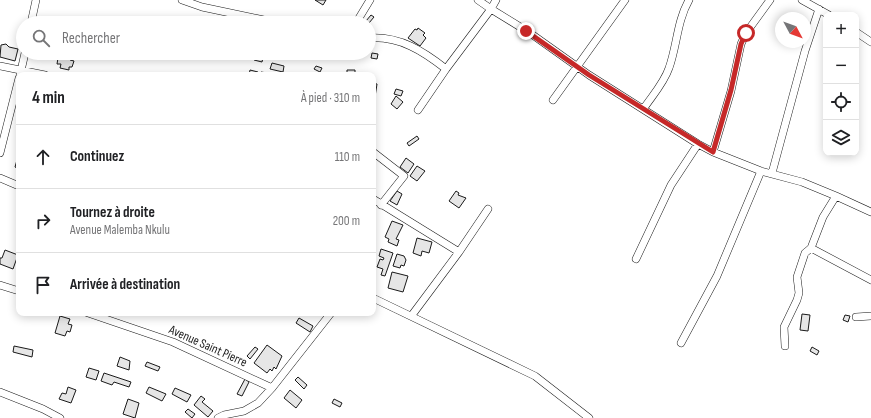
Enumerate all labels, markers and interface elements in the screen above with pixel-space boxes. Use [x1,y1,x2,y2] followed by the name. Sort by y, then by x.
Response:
[775,12,811,48] north arrow
[823,12,859,156] map controls
[823,12,859,48] button: +
[16,16,376,60] search box
[517,22,535,40] route end
[737,24,755,42] route start
[30,27,52,49] icon: search
[62,29,120,48] text: Rechercher
[823,48,859,84] button: −
[823,84,859,120] button: locate
[32,88,65,108] text: 4 min
[301,90,360,106] text: À pied · 310 m
[823,120,859,156] button: layers
[32,146,54,168] icon: ahead
[70,147,124,166] text: Continuez
[335,149,360,165] text: 110 m
[70,203,155,222] text: Tournez à droite
[32,210,54,232] icon: right
[333,213,360,229] text: 200 m
[70,222,170,238] text: Avenue Malemba Nkulu
[32,274,54,296] icon: arrive
[70,275,180,294] text: Arrivée à destination
[165,321,250,370] street label: Avenue Saint Pierre

